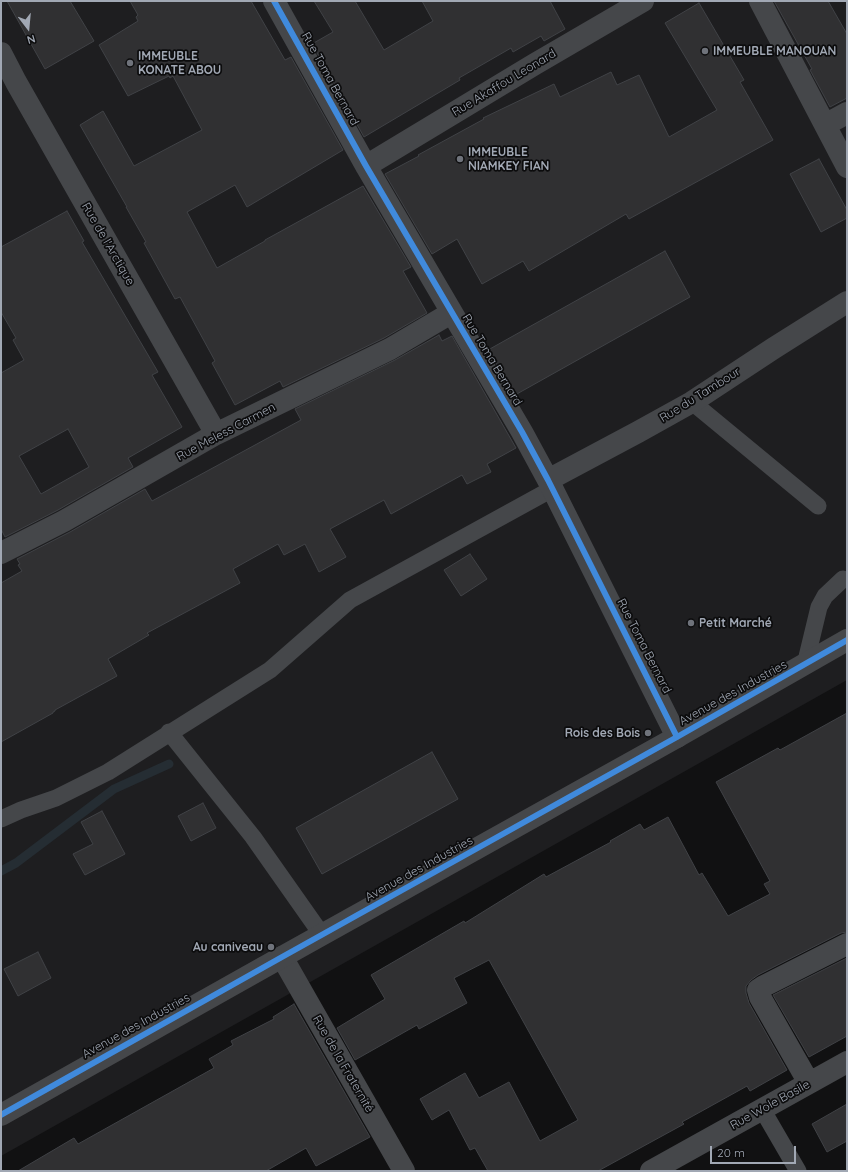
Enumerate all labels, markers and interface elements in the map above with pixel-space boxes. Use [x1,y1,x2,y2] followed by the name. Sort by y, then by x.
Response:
[8,8,48,48] north arrow
[298,30,362,128] street label: Rue Toma Bernard
[25,32,37,47] text: N
[713,44,836,58] place label: IMMEUBLE MANOUAN
[450,46,558,120] street label: Rue Akaffou Leonard
[700,46,710,56] marker: IMMEUBLE MANOUAN
[138,49,221,77] place label: IMMEUBLE KONATE ABOU
[125,58,135,68] marker: IMMEUBLE KONATE ABOU
[468,145,549,173] place label: IMMEUBLE NIAMKEY FIAN
[455,154,465,164] marker: IMMEUBLE NIAMKEY FIAN
[78,200,138,288] street label: Rue de l'Arctique
[459,312,525,408] street label: Rue Toma Bernard
[657,364,743,426] street label: Rue du Tambour
[174,400,278,464] street label: Rue Meless Carmen
[614,596,674,696] street label: Rue Toma Bernard
[699,616,772,630] place label: Petit Marché
[686,618,696,628] marker: Petit Marché
[677,657,789,729] street label: Avenue des Industries
[565,726,640,740] place label: Rois des Bois
[643,728,653,738] marker: Rois des Bois
[363,833,475,905] street label: Avenue des Industries
[193,940,263,954] place label: Au caniveau
[266,942,276,952] marker: Au caniveau
[80,990,192,1062] street label: Avenue des Industries
[309,1013,377,1115] street label: Rue de la Fraternité
[728,1077,812,1133] street label: Rue Wole Basile
[712,1138,798,1164] scale bar
[717,1145,745,1160] text: 20 m

